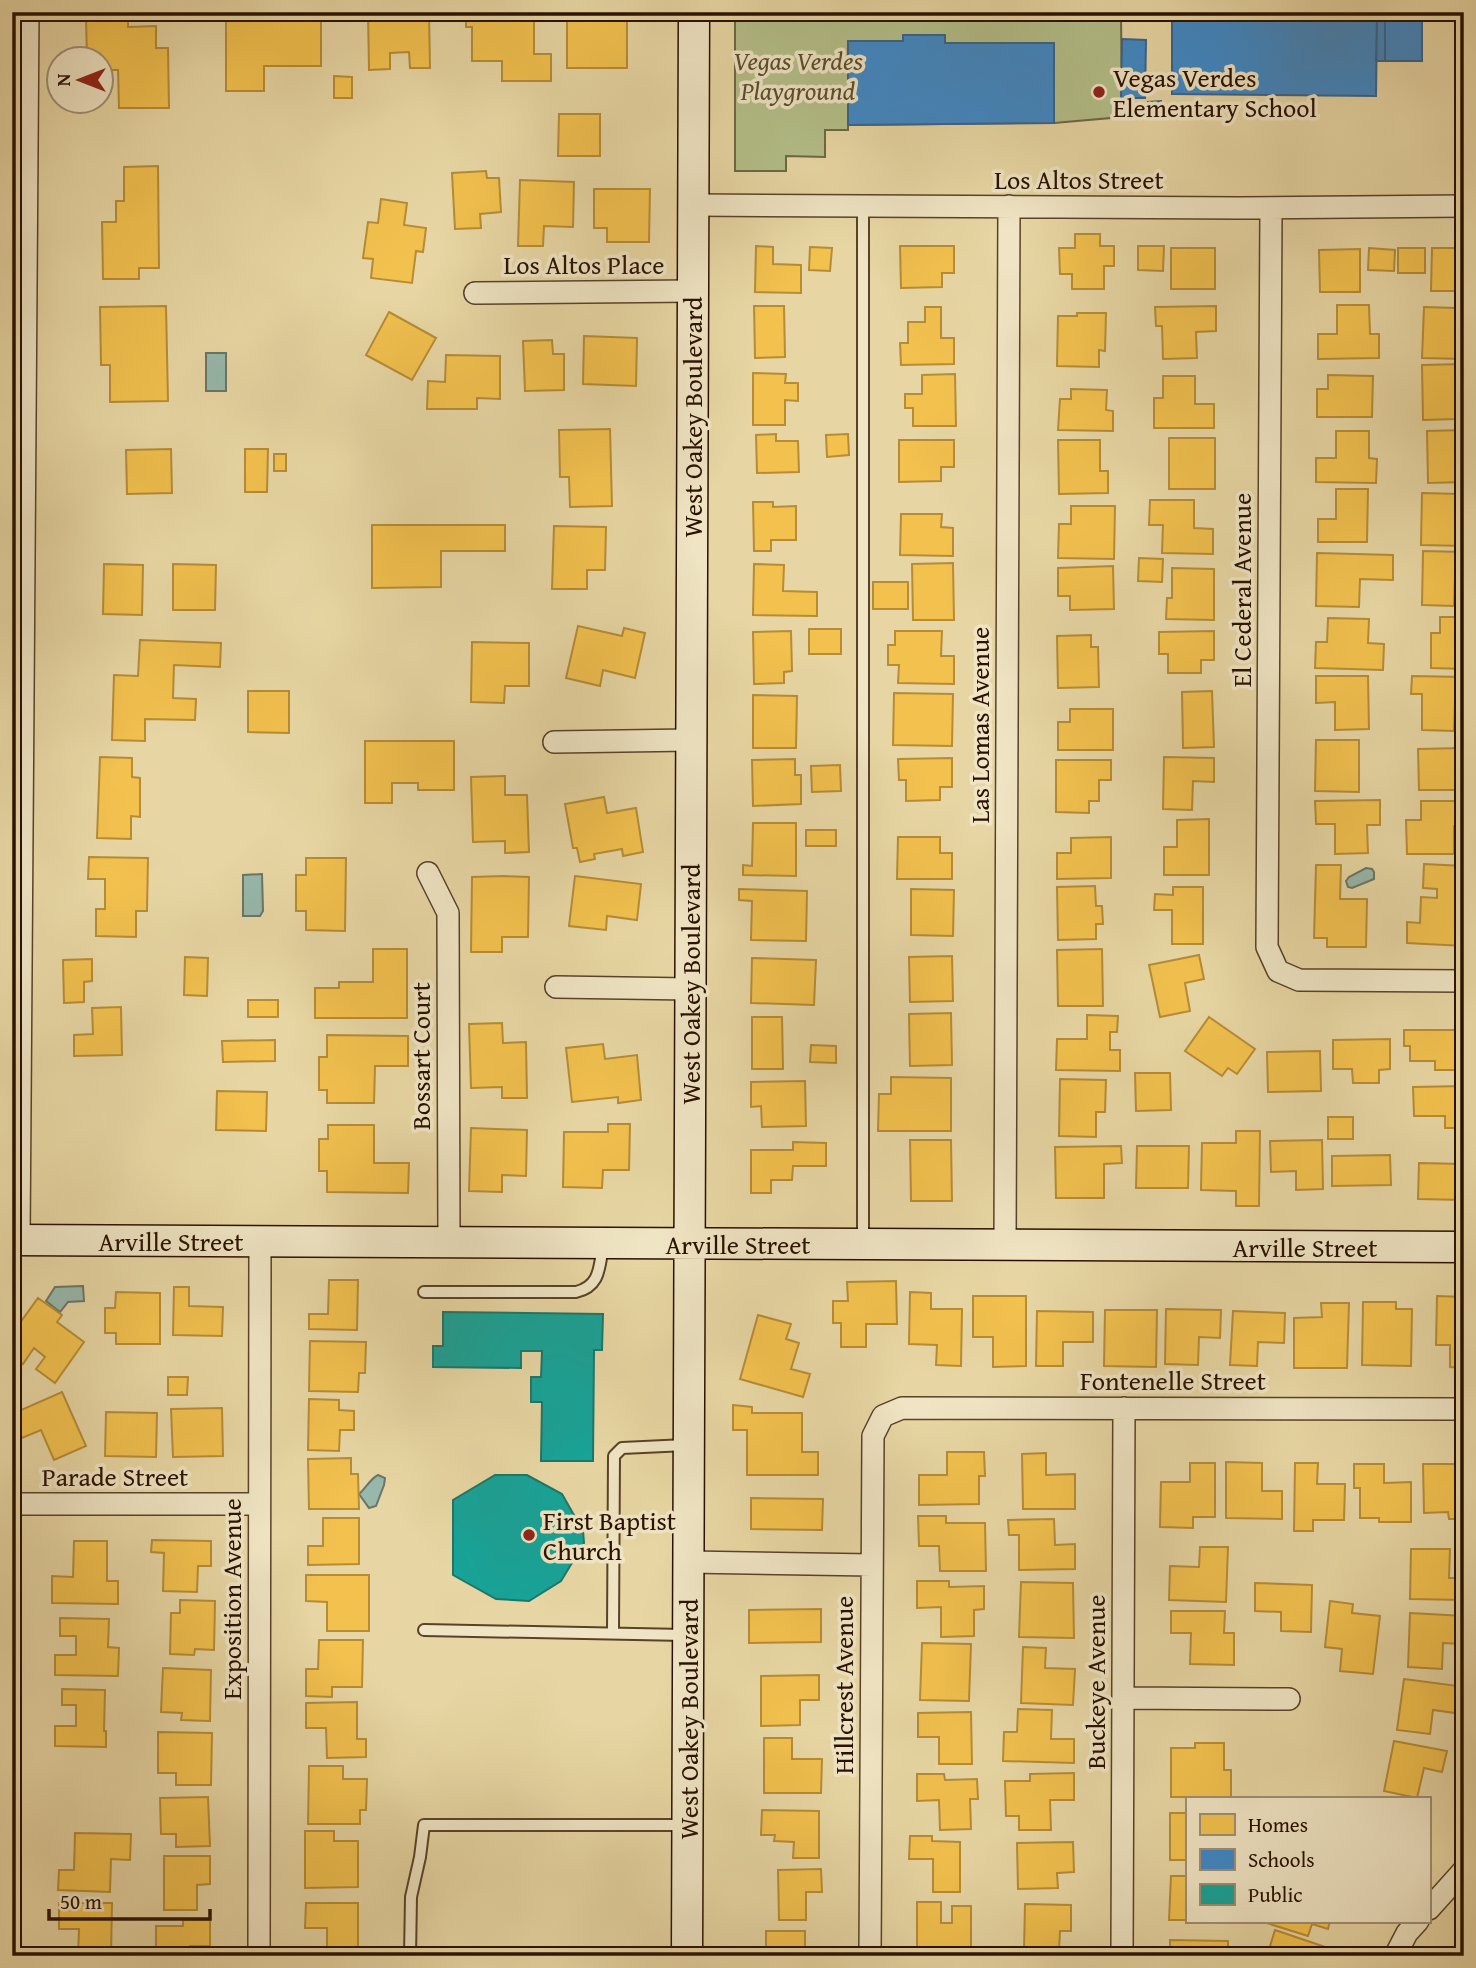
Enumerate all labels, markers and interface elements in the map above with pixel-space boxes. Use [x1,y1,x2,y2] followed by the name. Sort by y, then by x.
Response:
[733,41,863,110] park label: Vegas Verdes Playground
[46,46,116,116] north arrow
[1113,58,1317,127] place label: Vegas Verdes Elementary School
[49,73,77,86] text: N
[1091,84,1107,100] marker: Vegas Verdes Elementary School
[994,160,1164,199] street label: Los Altos Street
[504,245,664,284] street label: Los Altos Place
[673,296,712,537] street label: West Oakey Boulevard
[1222,493,1261,687] street label: El Cederal Avenue
[960,627,999,823] street label: Las Lomas Avenue
[671,863,710,1104] street label: West Oakey Boulevard
[401,982,440,1130] street label: Bossart Court
[98,1222,244,1261] street label: Arville Street
[665,1225,811,1264] street label: Arville Street
[1232,1228,1378,1267] street label: Arville Street
[1080,1361,1266,1400] street label: Fontenelle Street
[42,1457,188,1496] street label: Parade Street
[212,1498,251,1700] street label: Exposition Avenue
[543,1501,676,1570] place label: First Baptist Church
[521,1527,537,1543] marker: First Baptist Church
[1076,1594,1115,1770] street label: Buckeye Avenue
[824,1596,863,1774] street label: Hillcrest Avenue
[669,1598,708,1839] street label: West Oakey Boulevard
[1186,1797,1430,1923] legend
[1248,1809,1308,1840] text: Homes
[1248,1844,1315,1875] text: Schools
[49,1877,210,1921] scale bar
[1248,1879,1303,1910] text: Public
[60,1886,102,1917] text: 50 m

